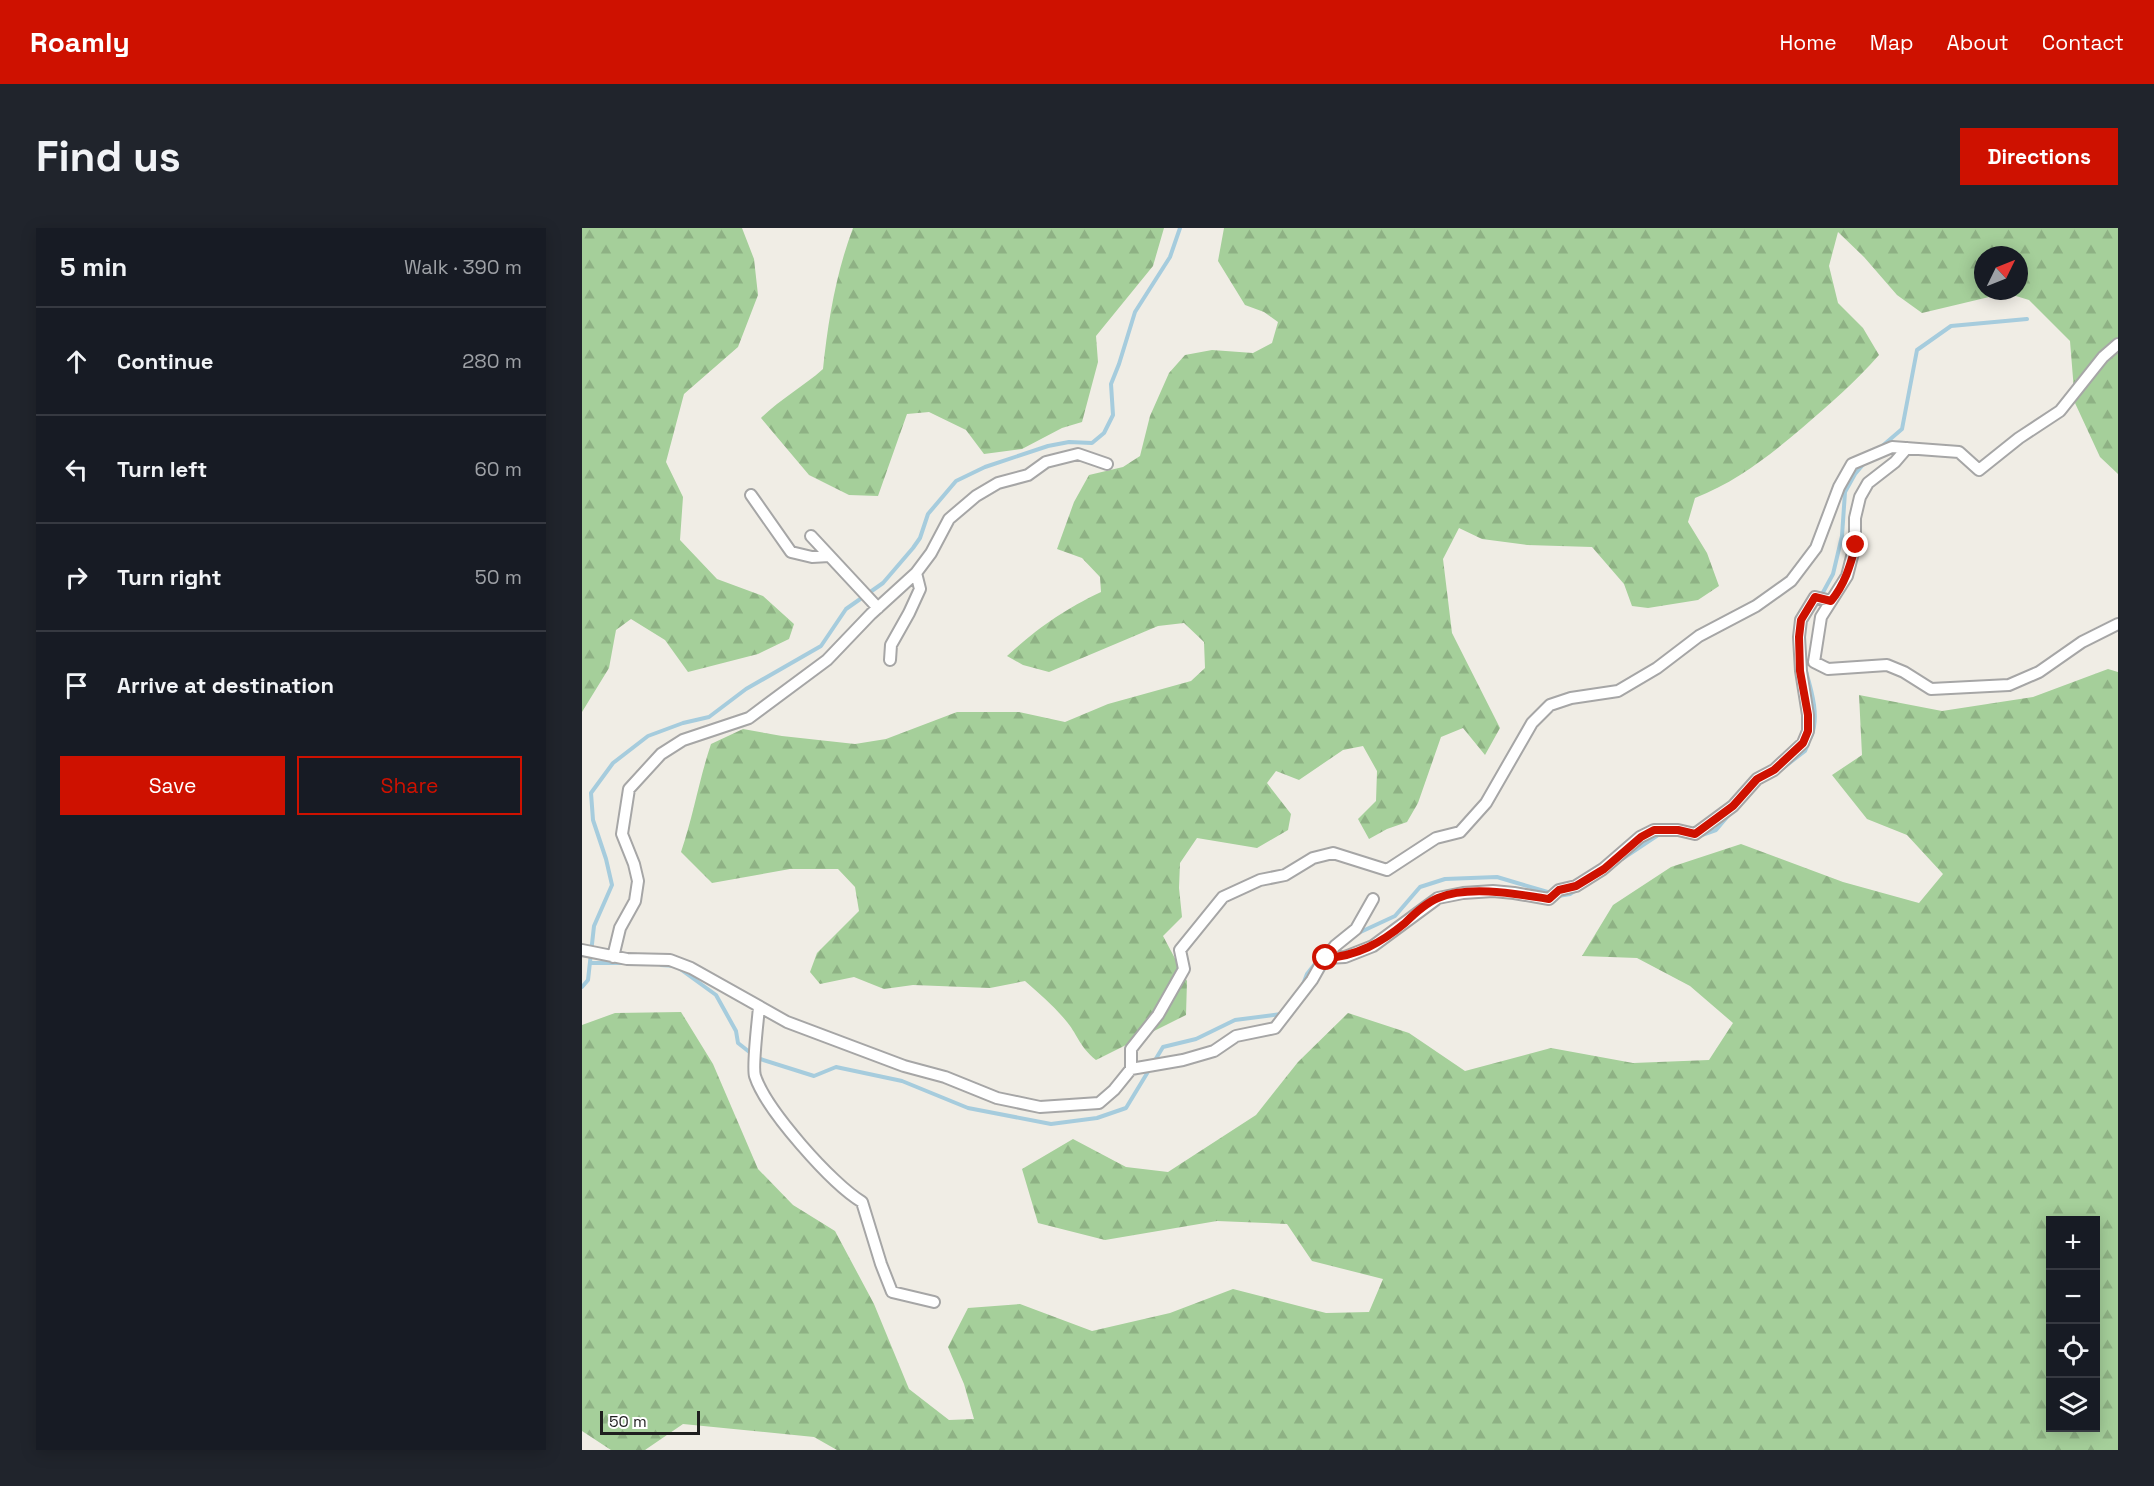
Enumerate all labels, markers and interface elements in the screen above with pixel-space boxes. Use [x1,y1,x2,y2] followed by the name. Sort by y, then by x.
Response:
[30,24,130,60] text: Roamly
[1779,29,1837,56] text: Home
[1870,29,1914,56] text: Map
[1947,29,2009,56] text: About
[2042,29,2124,56] text: Contact
[1960,128,2118,185] button: Directions
[36,130,181,183] text: Find us
[1974,246,2028,300] north arrow
[60,250,127,284] text: 5 min
[404,254,522,280] text: Walk · 390 m
[60,345,93,378] icon: ahead
[117,347,213,375] text: Continue
[462,348,522,374] text: 280 m
[60,453,93,486] icon: left
[117,455,207,483] text: Turn left
[475,456,522,482] text: 60 m
[1842,531,1868,557] route end
[60,561,93,594] icon: right
[117,563,222,591] text: Turn right
[475,564,522,590] text: 50 m
[60,669,93,702] icon: arrive
[117,671,334,699] text: Arrive at destination
[60,756,285,815] button: Save
[297,756,522,815] button: Share
[1312,944,1338,970] route start
[2046,1216,2100,1432] map controls
[2046,1216,2100,1270] button: +
[2046,1270,2100,1324] button: −
[2046,1324,2100,1378] button: locate
[2046,1378,2100,1432] button: layers
[600,1408,700,1436] scale bar
[609,1411,647,1432] text: 50 m

